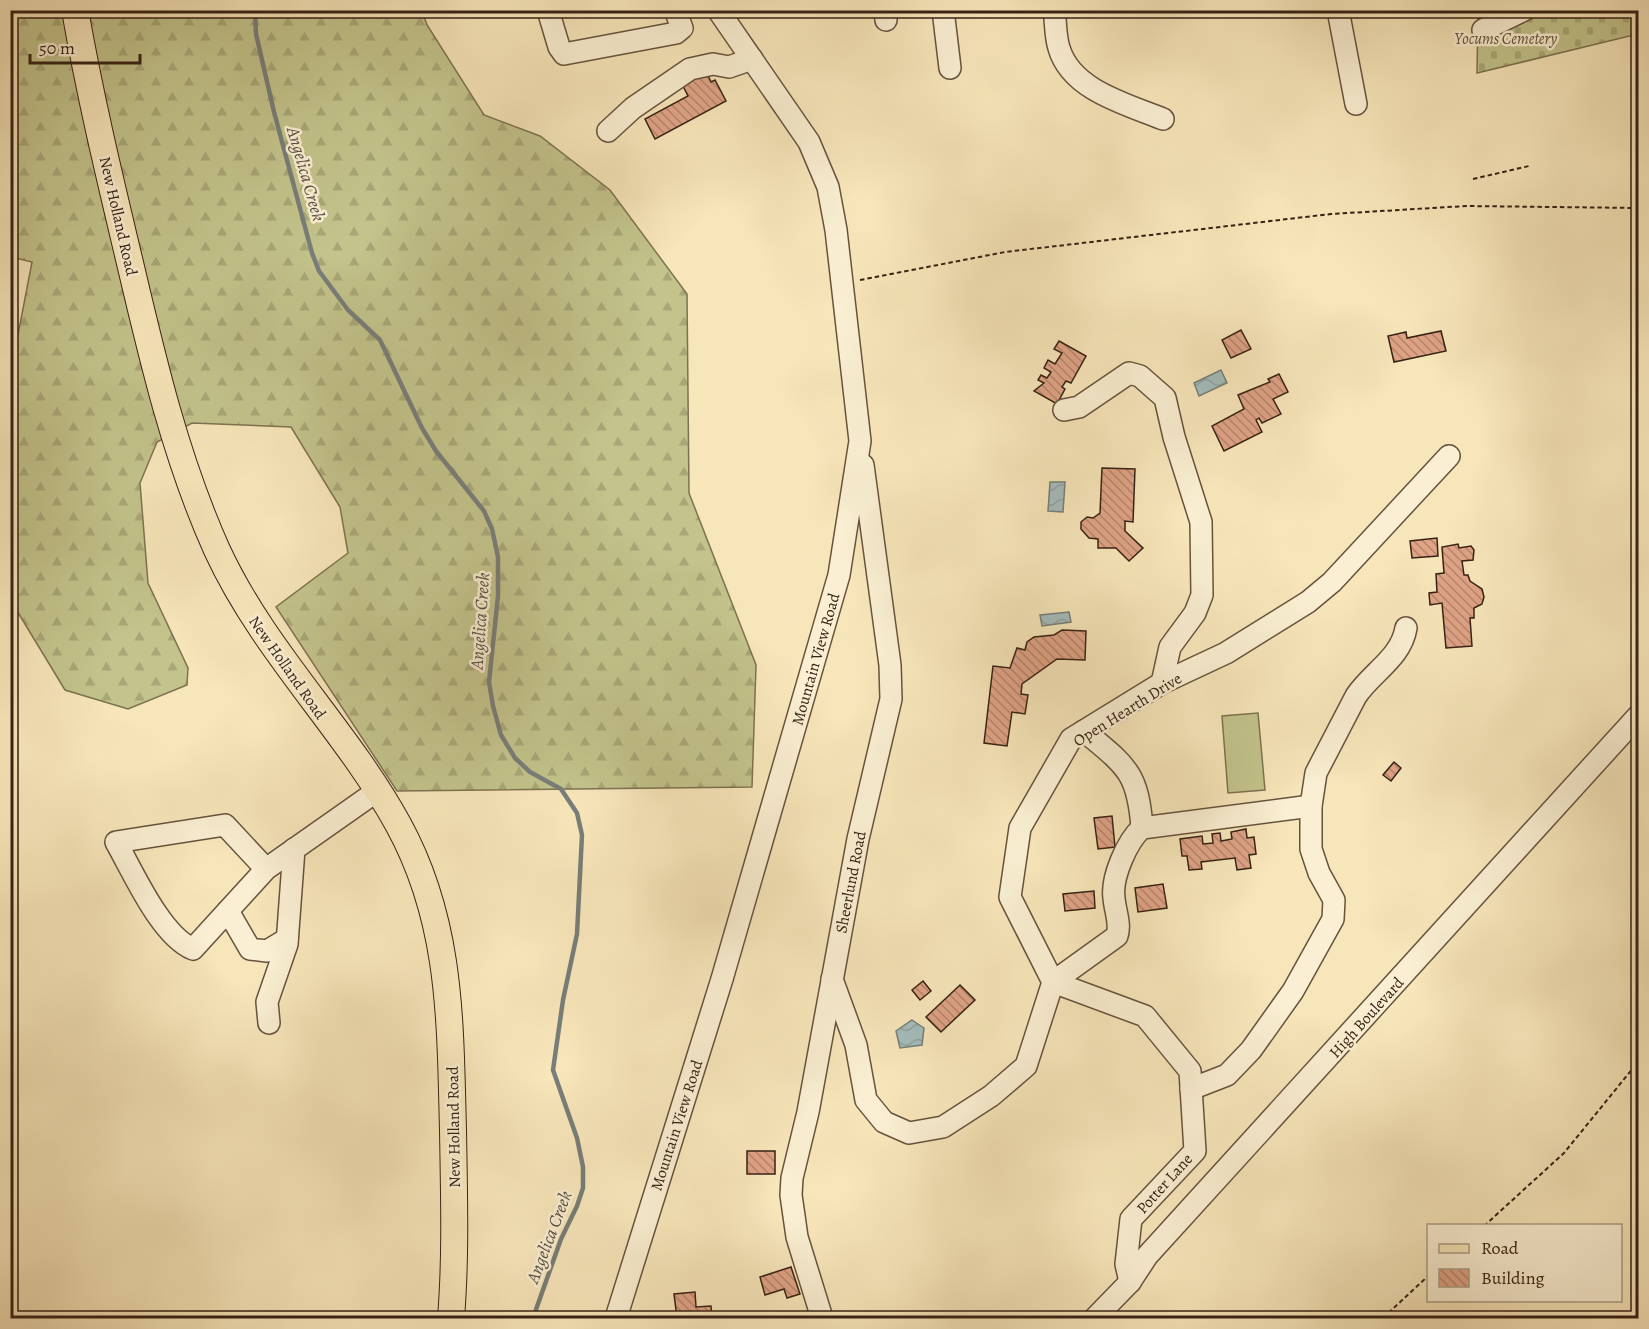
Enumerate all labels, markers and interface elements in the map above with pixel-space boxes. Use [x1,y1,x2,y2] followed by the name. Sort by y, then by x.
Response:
[30,27,140,65] scale bar
[1455,28,1557,50] park label: Yocums Cemetery
[39,36,75,60] text: 50 m
[281,123,331,224] water label: Angelica Creek
[94,154,143,278] street label: New Holland Road
[465,572,495,671] water label: Angelica Creek
[787,590,845,728] street label: Mountain View Road
[243,611,331,724] street label: New Holland Road
[1069,668,1186,752] street label: Open Hearth Drive
[830,829,872,935] street label: Sheerlund Road
[1324,972,1409,1063] street label: High Boulevard
[645,1057,709,1194] street label: Mountain View Road
[442,1066,466,1188] street label: New Holland Road
[1132,1149,1198,1219] street label: Potter Lane
[520,1187,578,1288] water label: Angelica Creek
[1427,1224,1622,1302] legend
[1481,1236,1519,1260] text: Road
[1481,1266,1545,1290] text: Building

